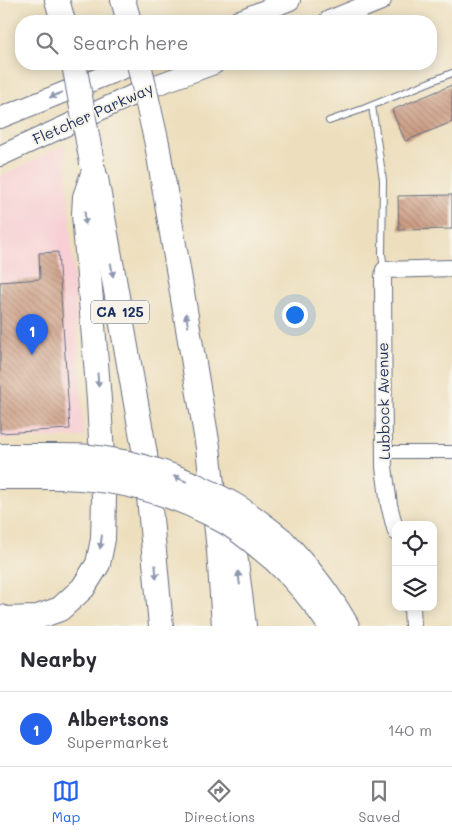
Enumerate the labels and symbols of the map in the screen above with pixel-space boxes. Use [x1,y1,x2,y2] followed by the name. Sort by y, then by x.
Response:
[29,77,156,149] street label: Fletcher Parkway
[49,92,63,100] one-way arrow
[81,210,89,226] one-way arrow
[109,263,117,279] one-way arrow
[91,300,149,324] road number: CA 125
[282,302,308,328] your location
[182,311,190,327] one-way arrow
[16,314,48,355] pin: 1
[372,342,394,460] street label: Lubbock Avenue
[94,372,102,388] one-way arrow
[173,475,187,483] one-way arrow
[97,534,105,550] one-way arrow
[152,565,160,581] one-way arrow
[235,569,243,585] one-way arrow

